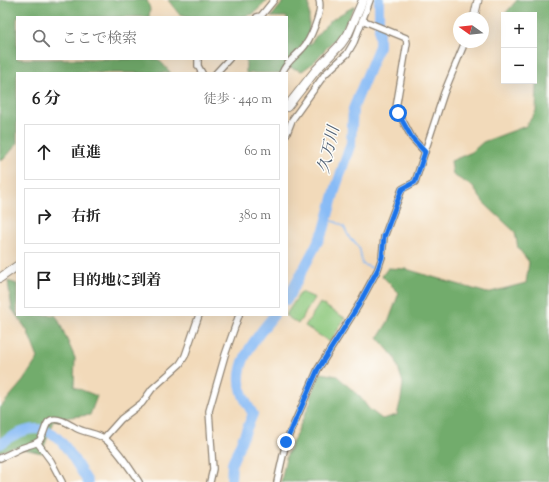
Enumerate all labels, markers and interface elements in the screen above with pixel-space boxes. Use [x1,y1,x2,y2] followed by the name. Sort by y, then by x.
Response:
[453,12,489,48] north arrow
[501,12,537,84] map controls
[501,12,537,48] button: +
[16,16,288,60] search box
[30,27,52,49] icon: search
[62,29,137,50] text: ここで検索
[501,48,537,84] button: −
[32,88,61,112] text: 6 分
[204,91,272,109] text: 徒歩 · 440 m
[389,104,407,122] route start
[313,122,347,176] water label: 久万川
[33,141,55,163] icon: ahead
[71,143,101,164] text: 直進
[244,143,271,161] text: 60 m
[33,205,55,227] icon: right
[71,207,101,228] text: 右折
[239,207,271,225] text: 380 m
[33,269,55,291] icon: arrive
[71,271,161,292] text: 目的地に到着
[277,433,295,451] route end

